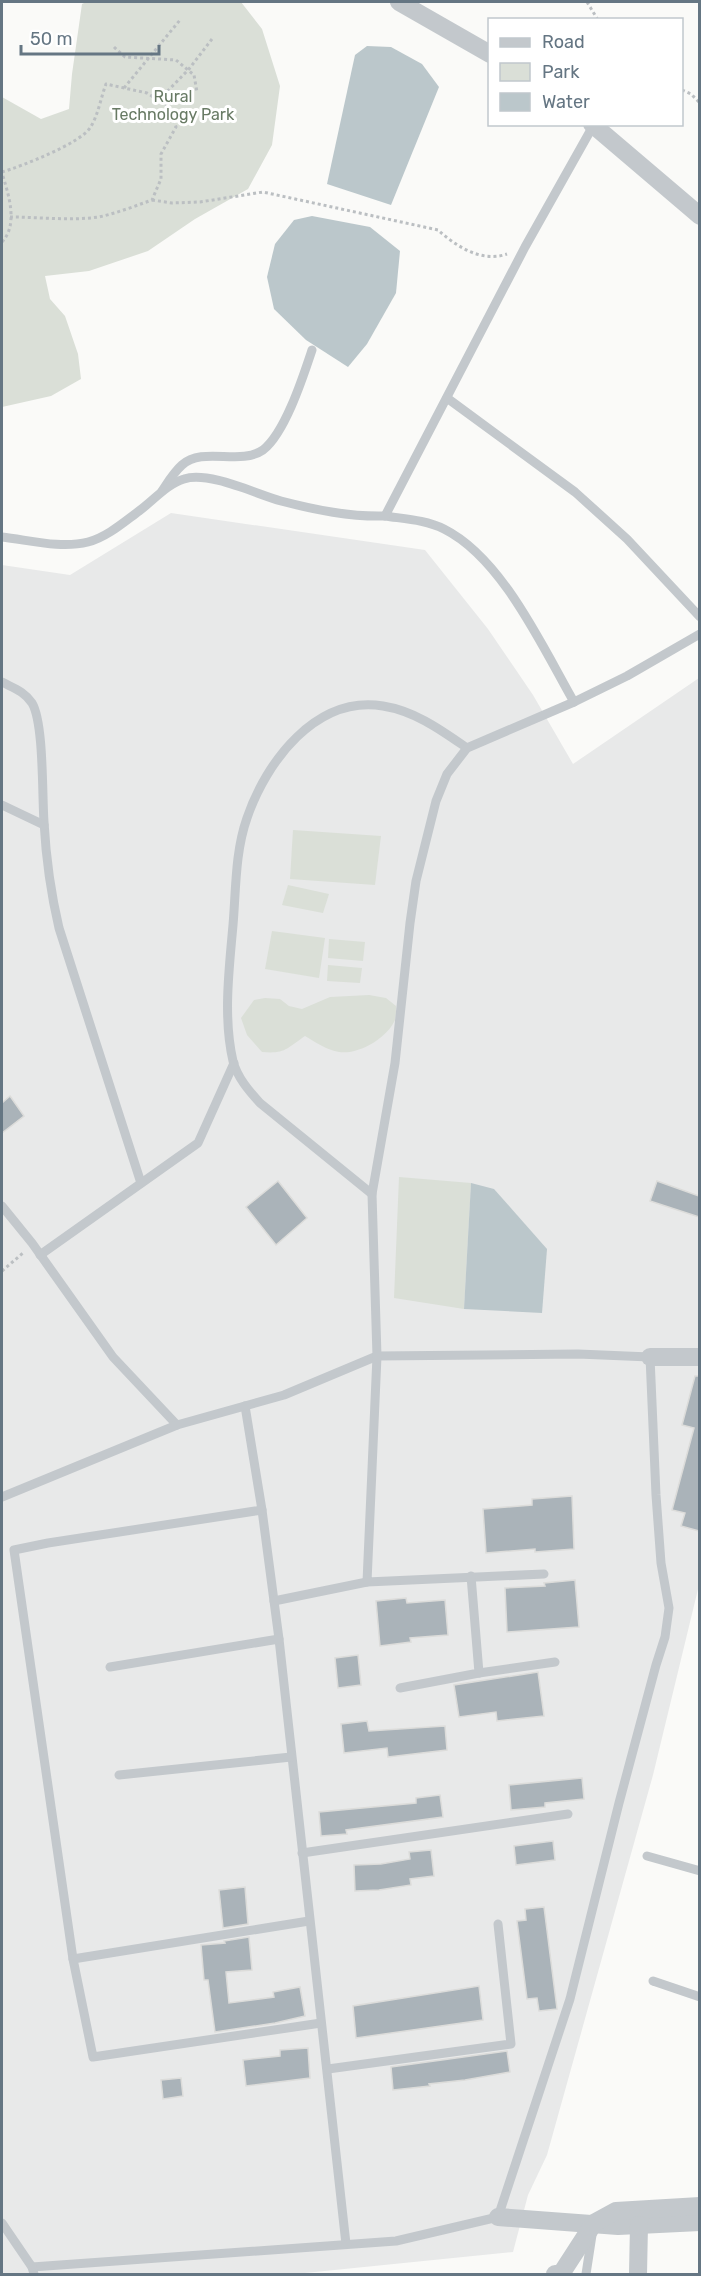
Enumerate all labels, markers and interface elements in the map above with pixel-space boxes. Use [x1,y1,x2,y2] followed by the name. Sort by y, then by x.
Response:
[21,18,159,56] scale bar
[488,18,683,126] legend
[30,28,73,50] text: 50 m
[542,31,585,53] text: Road
[542,61,580,83] text: Park
[112,87,235,124] park label: Rural Technology Park
[542,91,590,113] text: Water

